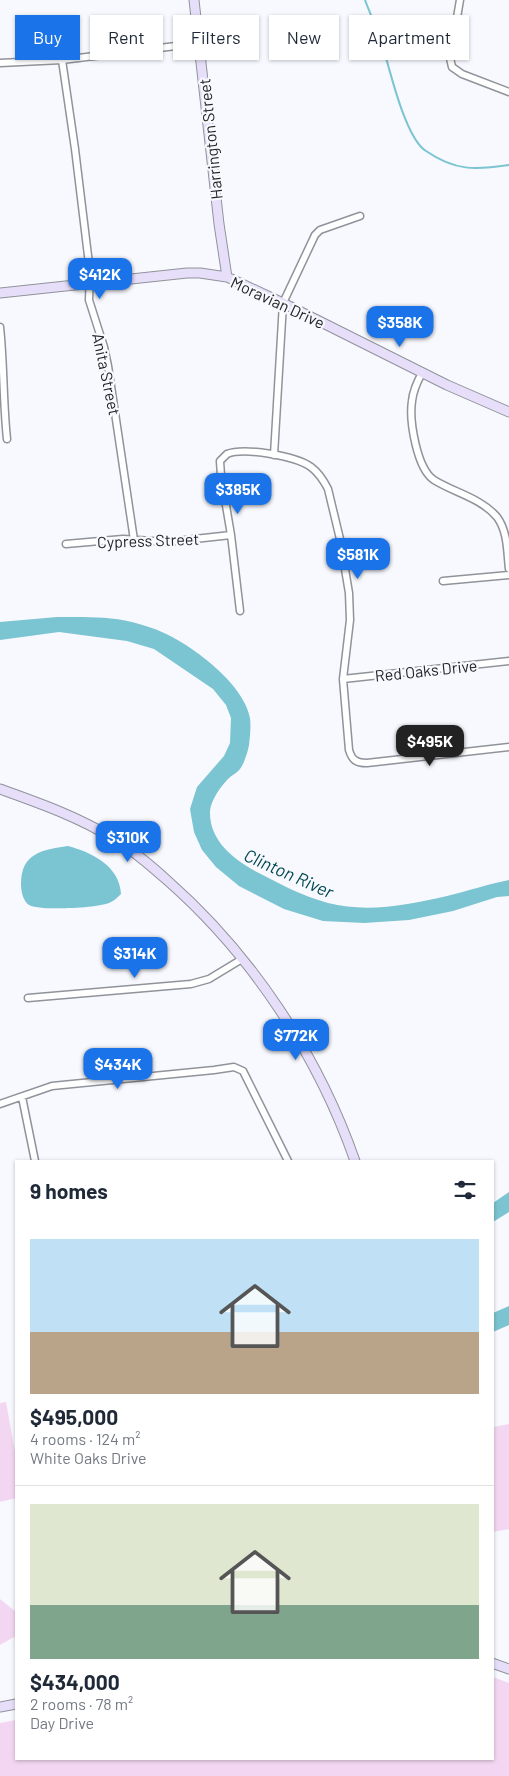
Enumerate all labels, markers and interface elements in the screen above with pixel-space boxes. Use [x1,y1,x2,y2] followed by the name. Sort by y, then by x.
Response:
[15,15,80,60] chip: Buy
[90,15,163,60] chip: Rent
[173,15,259,60] chip: Filters
[269,15,339,60] chip: New
[349,15,469,60] chip: Apartment
[194,78,226,200] street label: Harrington Street
[65,258,135,300] pin: $412K
[79,264,121,283] text: $412K
[228,272,328,332] street label: Moravian Drive
[365,306,435,348] pin: $358K
[377,312,423,331] text: $358K
[89,331,125,417] street label: Anita Street
[203,472,273,515] pin: $385K
[215,479,261,498] text: $385K
[97,529,199,551] street label: Cypress Street
[323,538,393,580] pin: $581K
[337,544,379,563] text: $581K
[374,655,478,685] street label: Red Oaks Drive
[395,724,465,767] pin: $495K
[407,731,453,750] text: $495K
[93,820,163,863] pin: $310K
[107,827,149,846] text: $310K
[241,843,338,903] water label: Clinton River
[100,936,170,979] pin: $314K
[113,943,157,962] text: $314K
[261,1018,331,1061] pin: $772K
[274,1025,318,1044] text: $772K
[83,1048,153,1090] pin: $434K
[94,1054,142,1073] text: $434K
[451,1176,479,1204] icon: filters
[30,1178,108,1203] text: 9 homes
[210,1271,300,1361] icon: home
[30,1404,118,1429] text: $495,000
[30,1429,141,1448] text: 4 rooms · 124 m²
[30,1448,147,1467] text: White Oaks Drive
[210,1537,300,1627] icon: home
[30,1669,120,1694] text: $434,000
[30,1694,133,1713] text: 2 rooms · 78 m²
[30,1713,94,1732] text: Day Drive

